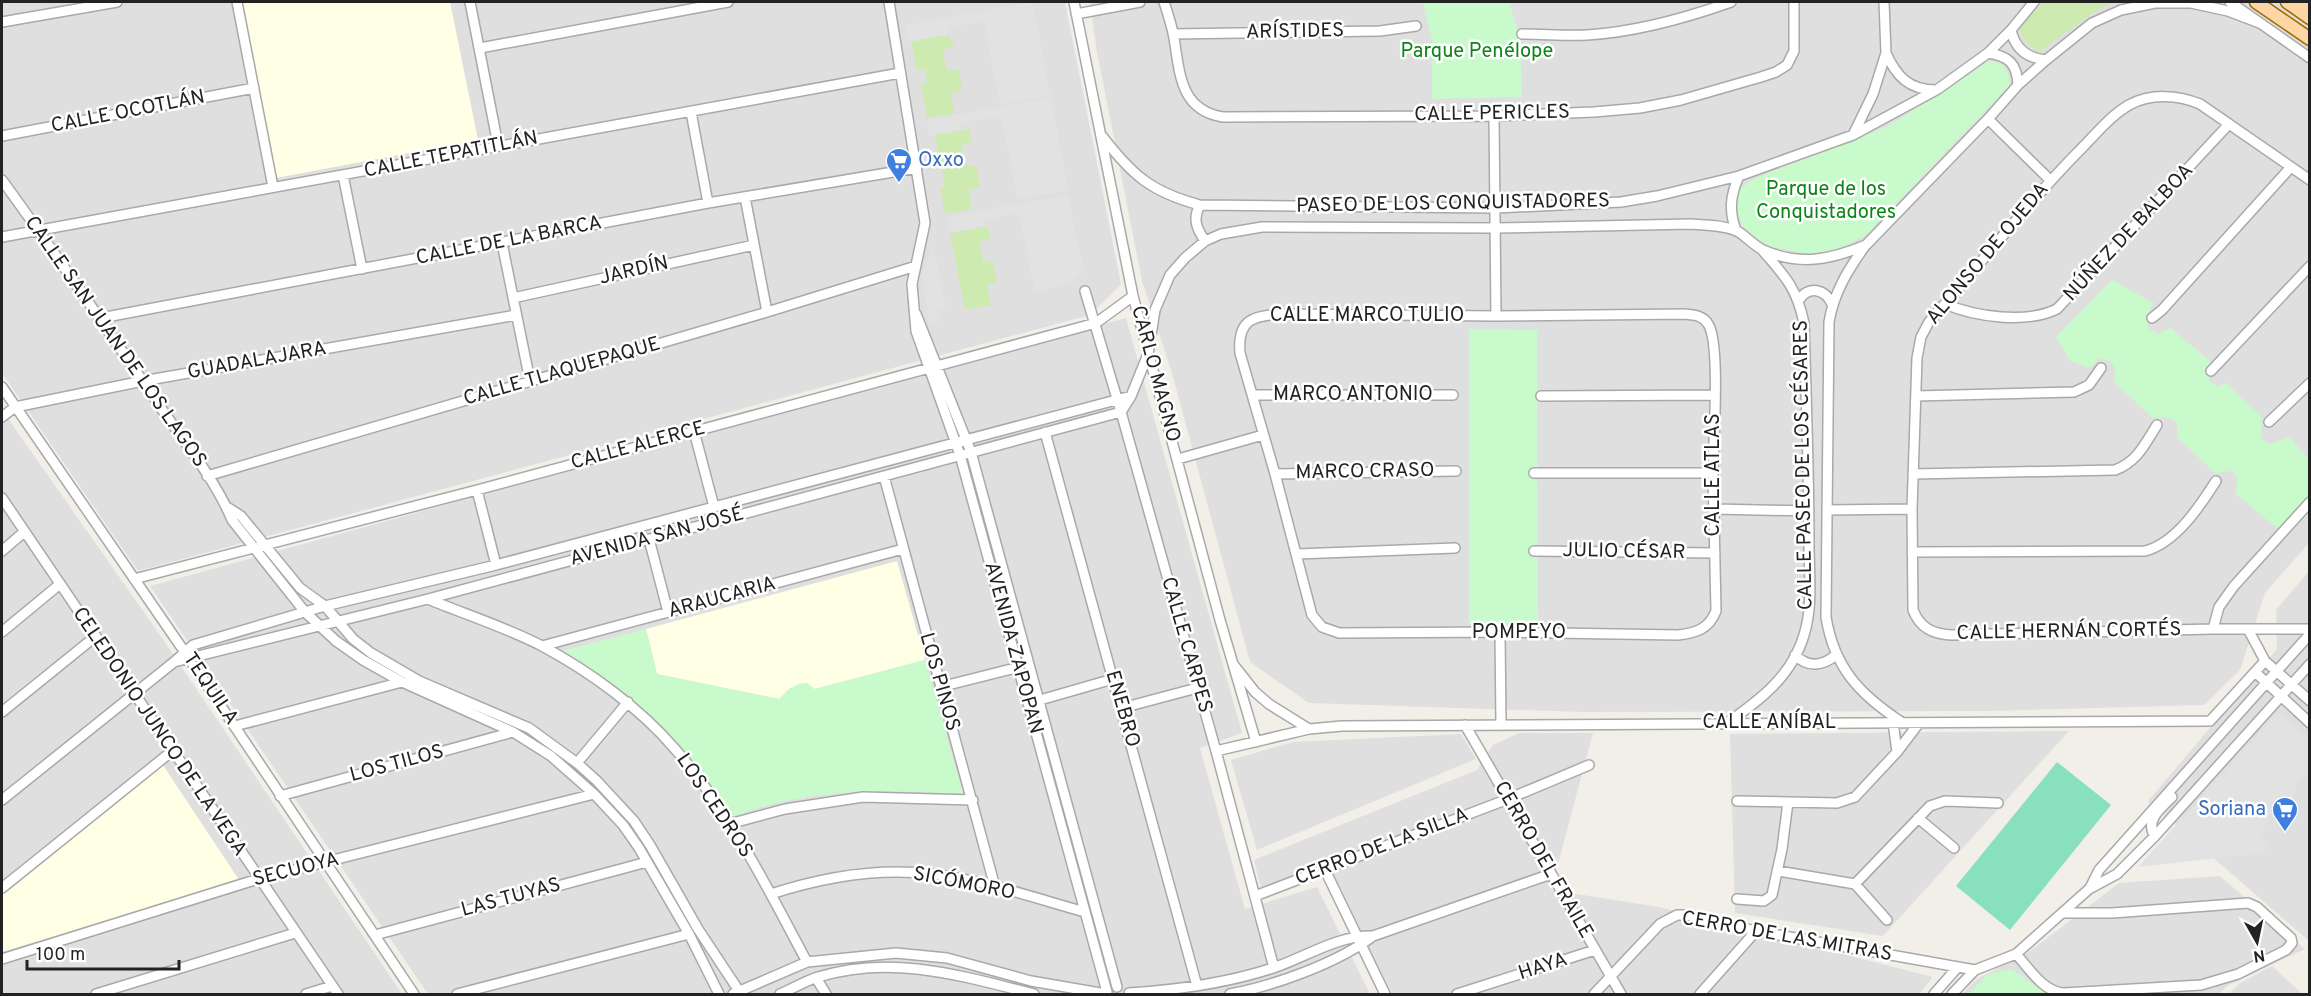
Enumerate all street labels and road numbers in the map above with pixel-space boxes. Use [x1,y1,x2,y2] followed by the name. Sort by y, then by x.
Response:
[1246,16,1344,46] street label: ARÍSTIDES
[49,82,207,140] street label: CALLE OCOTLÁN
[1414,100,1570,128] street label: CALLE PERICLES
[361,123,540,185] street label: CALLE TEPATITLÁN
[2057,157,2200,307] street label: NÚÑEZ DE BALBOA
[1921,178,2055,330] street label: ALONSO DE OJEDA
[1296,188,1610,220] street label: PASEO DE LOS CONQUISTADORES
[414,210,604,272] street label: CALLE DE LA BARCA
[18,211,212,473] street label: CALLE SAN JUAN DE LOS LAGOS
[597,249,671,292] street label: JARDÍN
[1124,303,1186,445] street label: CARLO MAGNO
[1270,303,1464,329] street label: CALLE MARCO TULIO
[1786,320,1820,610] street label: CALLE PASEO DE LOS CÉSARES
[461,331,663,413] street label: CALLE TLAQUEPAQUE
[185,336,329,386] street label: GUADALAJARA
[1273,382,1433,408] street label: MARCO ANTONIO
[1701,413,1727,537] street label: CALLE ATLAS
[568,416,708,476] street label: CALLE ALERCE
[1295,458,1435,486] street label: MARCO CRASO
[567,499,747,573] street label: AVENIDA SAN JOSÉ
[1562,536,1686,566] street label: JULIO CÉSAR
[977,559,1049,737] street label: AVENIDA ZAPOPAN
[665,571,779,625] street label: ARAUCARIA
[1154,574,1218,716] street label: CALLE CARPES
[66,602,252,862] street label: CELEDONIO JUNCO DE LA VEGA
[1956,615,2182,647] street label: CALLE HERNÁN CORTÉS
[1472,620,1566,646] street label: POMPEYO
[913,630,965,734] street label: LOS PINOS
[176,648,244,730] street label: TEQUILA
[1099,668,1145,750] street label: ENEBRO
[1702,708,1836,736] street label: CALLE ANÍBAL
[347,739,447,789] street label: LOS TILOS
[670,749,758,863] street label: LOS CEDROS
[1487,777,1599,943] street label: CERRO DEL FRAILE
[1292,802,1472,892] street label: CERRO DE LA SILLA
[250,847,342,893] street label: SECUOYA
[911,859,1018,907] street label: SICÓMORO
[458,872,564,924] street label: LAS TUYAS
[1680,906,1894,968] street label: CERRO DE LAS MITRAS
[1515,947,1571,987] street label: HAYA

